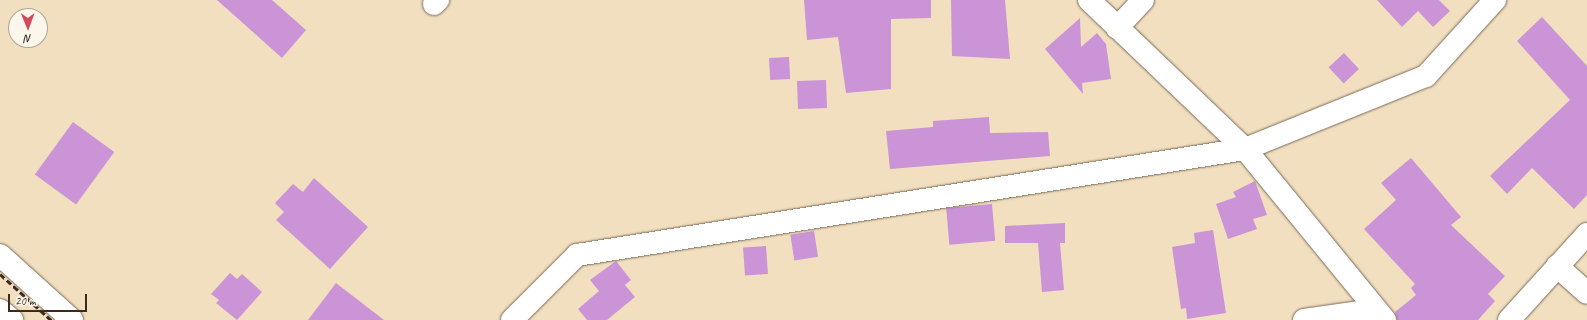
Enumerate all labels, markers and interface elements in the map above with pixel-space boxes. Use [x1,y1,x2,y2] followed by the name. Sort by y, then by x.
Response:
[8,8,48,48] north arrow
[25,32,32,46] text: N
[10,286,89,312] scale bar
[15,293,35,309] text: 20 m

